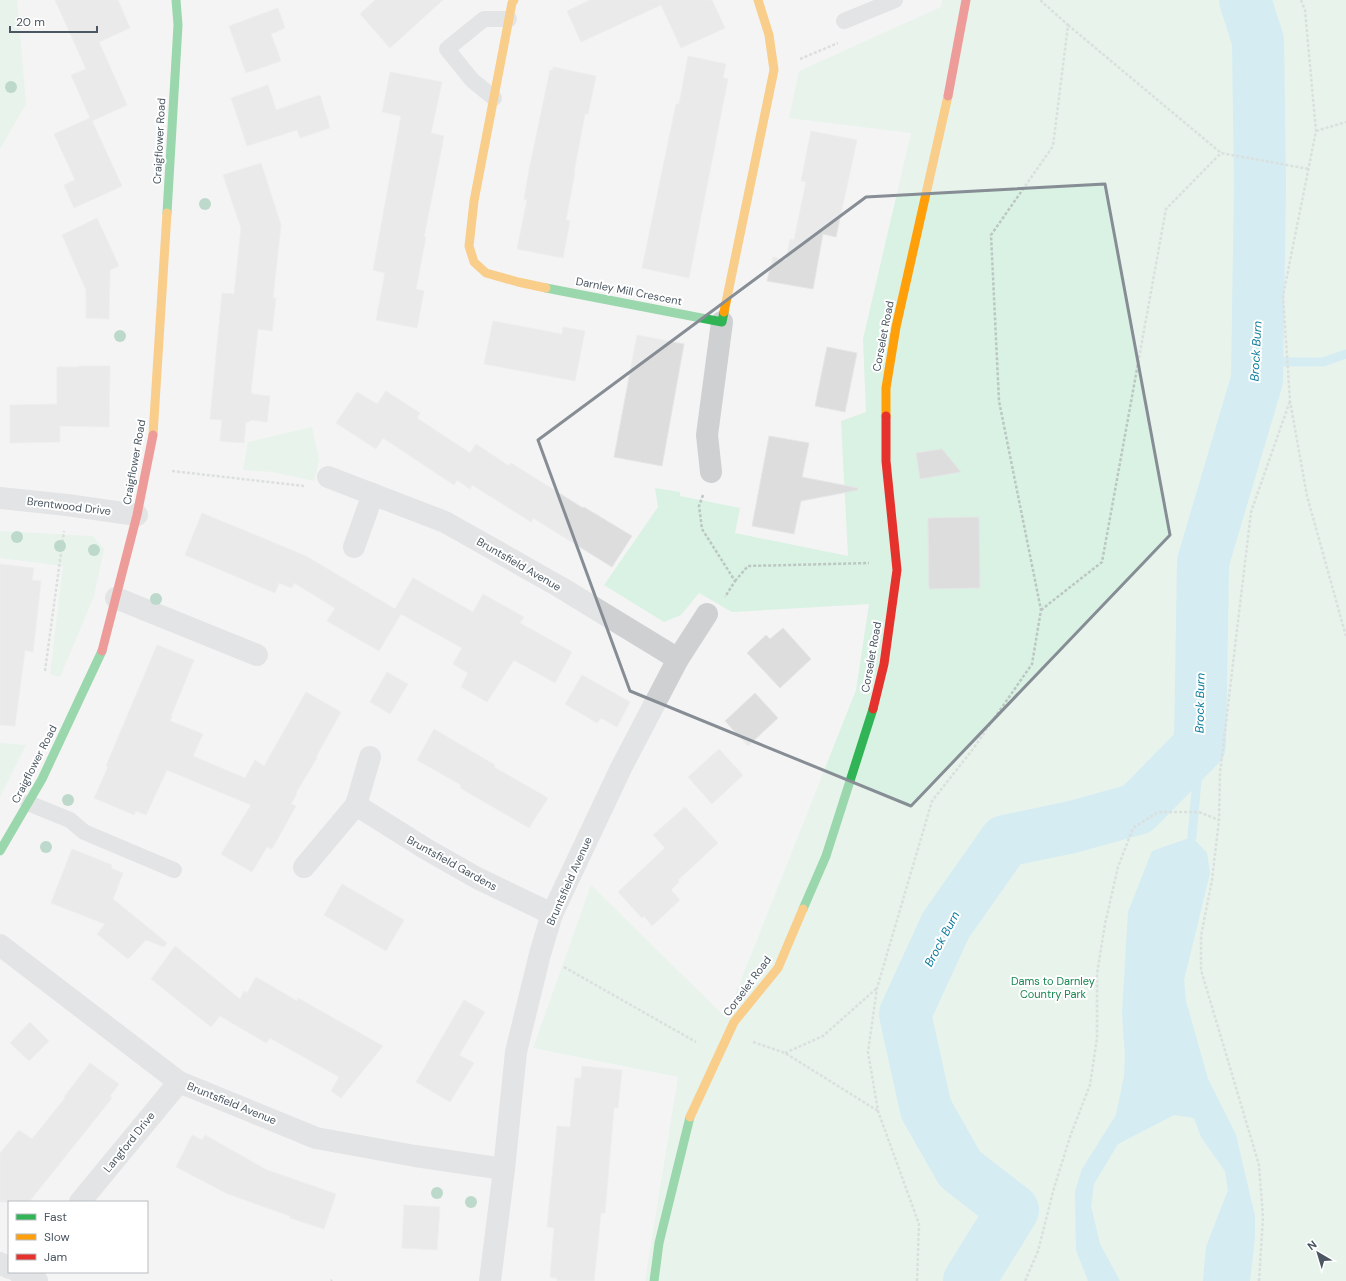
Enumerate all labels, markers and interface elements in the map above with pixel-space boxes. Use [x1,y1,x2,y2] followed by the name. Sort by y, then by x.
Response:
[10,8,97,34] scale bar
[16,14,45,30] text: 20 m
[150,97,168,184] street label: Craigflower Road
[575,274,683,308] street label: Darnley Mill Crescent
[869,299,897,372] street label: Corselet Road
[1246,320,1266,382] water label: Brock Burn
[120,418,148,506] street label: Craigflower Road
[26,494,112,518] street label: Brentwood Drive
[474,534,564,594] street label: Bruntsfield Avenue
[858,620,884,693] street label: Corselet Road
[1191,673,1209,733] water label: Brock Burn
[8,722,60,806] street label: Craigflower Road
[404,832,500,894] street label: Bruntsfield Gardens
[543,835,595,927] street label: Bruntsfield Avenue
[921,908,963,969] water label: Brock Burn
[720,953,774,1019] street label: Corselet Road
[1011,974,1095,1001] park label: Dams to Darnley Country Park
[185,1079,279,1127] street label: Bruntsfield Avenue
[100,1109,158,1175] street label: Langford Drive
[8,1201,148,1273] legend
[44,1209,67,1225] text: Fast
[44,1229,70,1245] text: Slow
[1298,1233,1338,1273] north arrow
[1304,1237,1319,1253] text: N
[44,1249,67,1265] text: Jam

